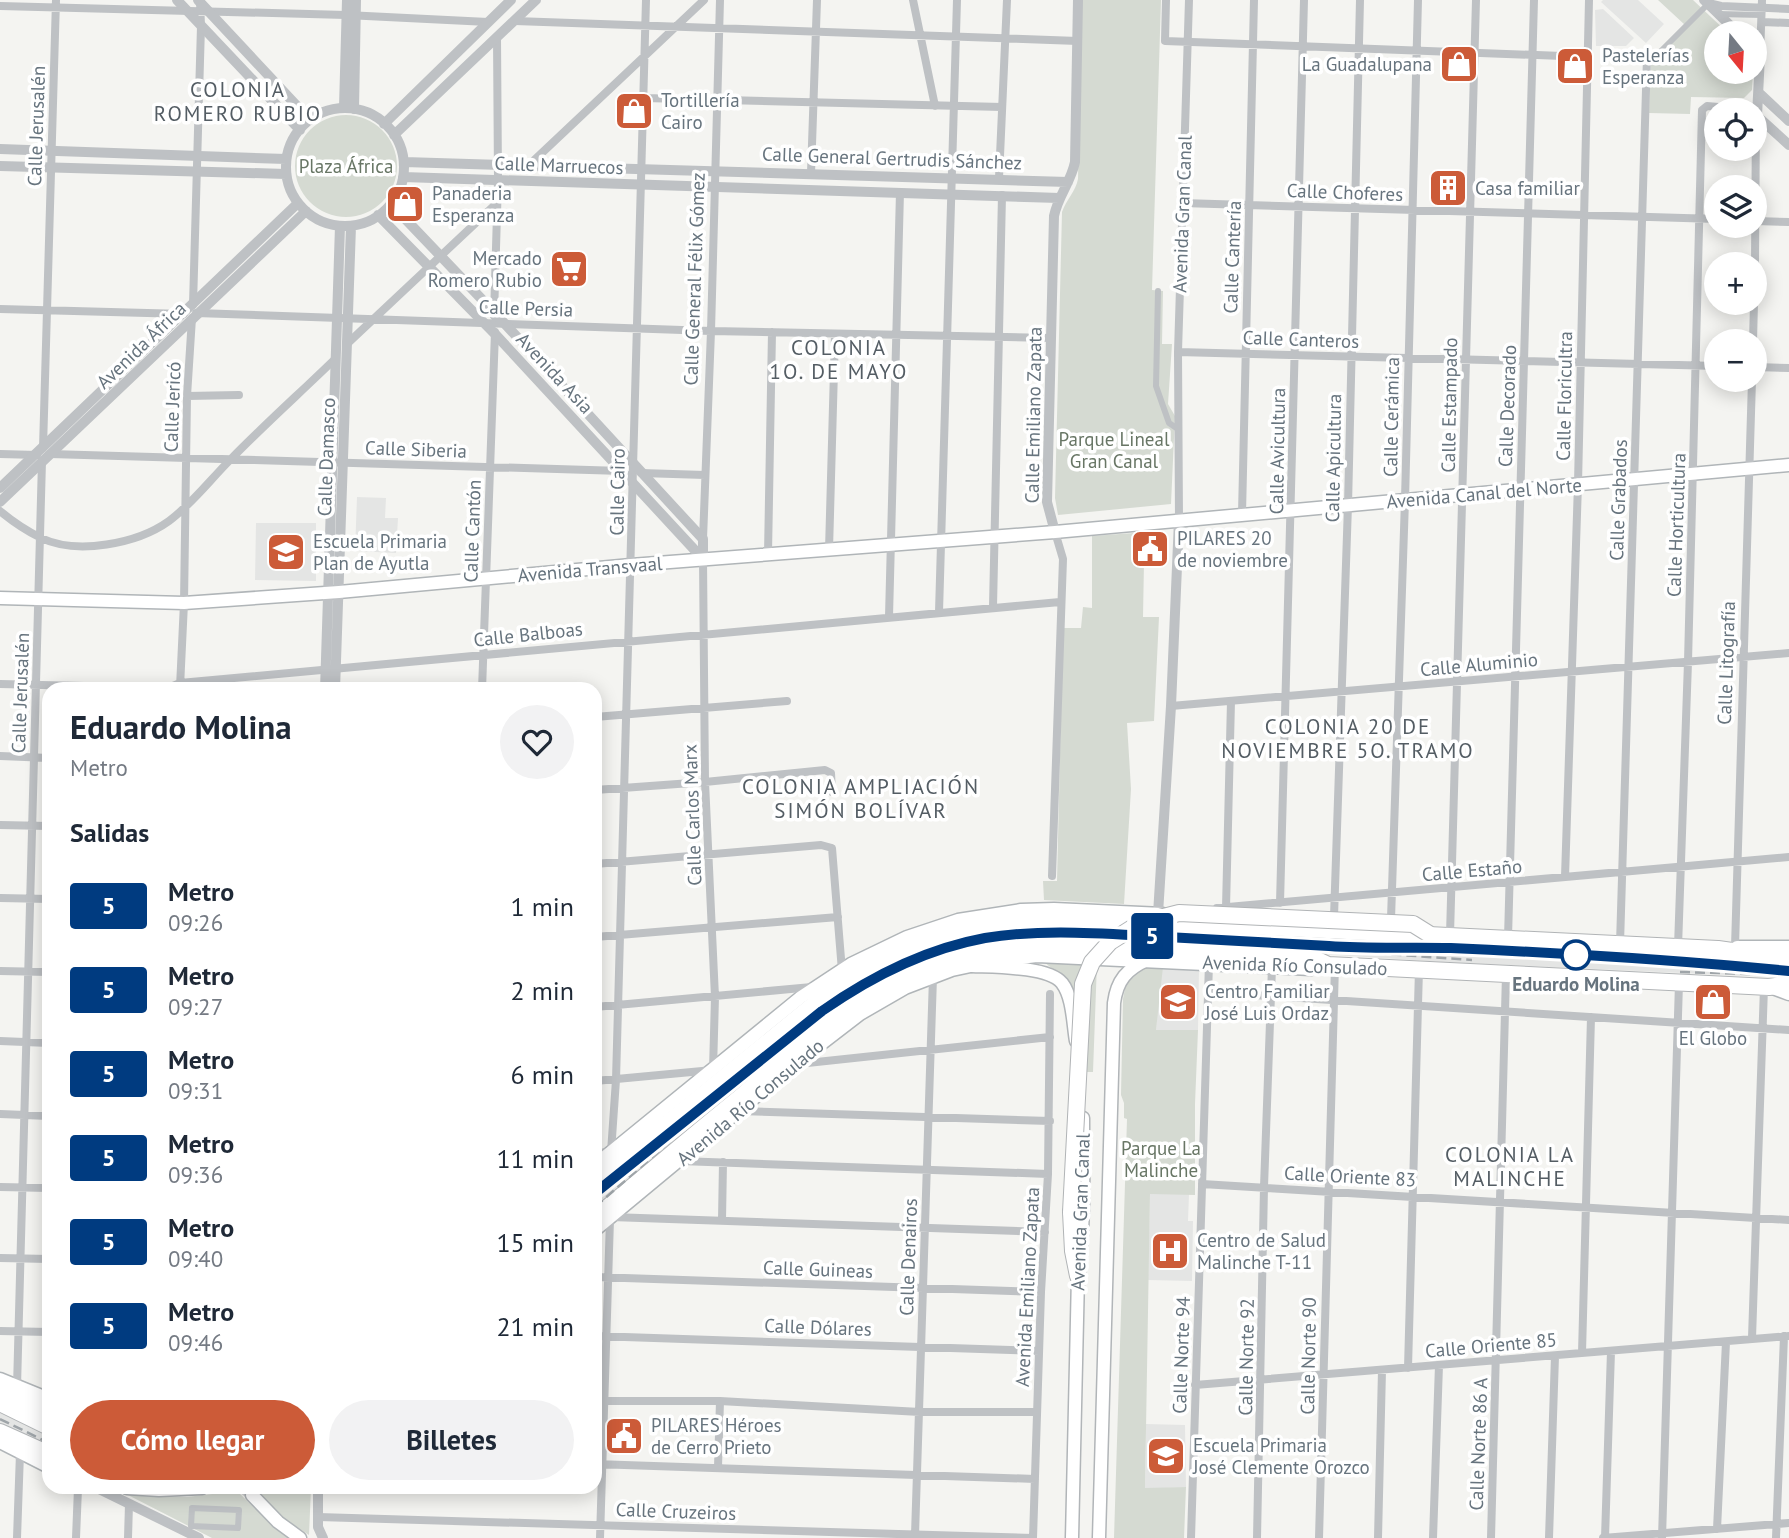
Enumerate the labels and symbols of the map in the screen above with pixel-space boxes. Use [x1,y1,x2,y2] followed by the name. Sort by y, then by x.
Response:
[1704,21,1768,84] north arrow
[1438,43,1480,85] shop icon: La Guadalupana
[1602,43,1689,89] place label: Pastelerías Esperanza
[1554,45,1596,87] shop icon: Pastelerías Esperanza
[1302,52,1432,76] place label: La Guadalupana
[22,65,50,187] street label: Calle Jerusalén
[154,76,322,127] district label: COLONIA ROMERO RUBIO
[661,88,740,134] place label: Tortillería Cairo
[613,90,655,132] shop icon: Tortillería Cairo
[1167,134,1197,293] street label: Avenida Gran Canal
[762,141,1022,175] street label: Calle General Gertrudis Sánchez
[494,151,624,179] street label: Calle Marruecos
[299,154,393,178] park label: Plaza África
[1427,167,1469,209] building icon: Casa familiar
[678,172,710,386] street label: Calle General Félix Gómez
[1475,176,1581,200] place label: Casa familiar
[1286,178,1404,206] street label: Calle Choferes
[432,181,514,227] place label: Panaderia Esperanza
[384,183,426,225] shop icon: Panaderia Esperanza
[1218,200,1246,314] street label: Calle Cantería
[428,246,542,292] place label: Mercado Romero Rubio
[548,248,590,290] supermarket icon: Mercado Romero Rubio
[478,294,574,322] street label: Calle Persia
[91,296,191,394] street label: Avenida África
[1242,325,1360,353] street label: Calle Canteros
[1019,326,1047,504] street label: Calle Emiliano Zapata
[511,327,599,419] street label: Avenida Asia
[1551,331,1577,461] street label: Calle Floricultra
[770,334,908,385] district label: COLONIA 1O. DE MAYO
[1436,337,1462,473] street label: Calle Estampado
[1493,344,1521,468] street label: Calle Decorado
[1378,357,1404,477] street label: Calle Cerámica
[158,361,186,453] street label: Calle Jericó
[1264,387,1290,515] street label: Calle Avicultura
[1320,394,1346,522] street label: Calle Apicultura
[312,397,340,517] street label: Calle Damasco
[1059,427,1170,473] park label: Parque Lineal Gran Canal
[365,435,467,463] street label: Calle Siberia
[1604,439,1632,561] street label: Calle Grabados
[604,448,630,536] street label: Calle Cairo
[1661,453,1691,597] street label: Calle Horticultura
[1385,473,1583,513] street label: Avenida Canal del Norte
[458,479,486,583] street label: Calle Cantón
[1177,526,1288,572] place label: PILARES 20 de noviembre
[1129,528,1171,570] public building icon: PILARES 20 de noviembre
[313,529,447,575] place label: Escuela Primaria Plan de Ayutla
[265,531,307,573] school or university icon: Escuela Primaria Plan de Ayutla
[517,551,664,587] street label: Avenida Transvaal
[1712,601,1740,725] street label: Calle Litografía
[472,616,584,652] street label: Calle Balboas
[6,632,34,754] street label: Calle Jerusalén
[1419,647,1539,681] street label: Calle Aluminio
[1221,713,1475,764] district label: COLONIA 20 DE NOVIEMBRE 5O. TRAMO
[678,744,706,886] street label: Calle Carlos Marx
[742,773,980,824] district label: COLONIA AMPLIACIÓN SIMÓN BOLÍVAR
[1421,854,1523,886] street label: Calle Estaño
[1129,913,1175,959] line badge: 5
[1561,940,1591,970] marker: Eduardo Molina
[1202,950,1388,980] street label: Avenida Río Consulado
[1512,972,1640,996] place label: Eduardo Molina
[1204,979,1330,1025] place label: Centro Familiar José Luis Ordaz
[1157,981,1199,1023] school or university icon: Centro Familiar José Luis Ordaz
[1692,981,1734,1023] shop icon: El Globo
[1679,1026,1747,1050] place label: El Globo
[671,1033,829,1171] street label: Avenida Río Consulado
[1065,1132,1095,1291] street label: Avenida Gran Canal
[1121,1136,1201,1182] park label: Parque La Malinche
[1445,1141,1575,1192] district label: COLONIA LA MALINCHE
[1283,1161,1417,1191] street label: Calle Oriente 83
[1010,1186,1044,1388] street label: Avenida Emiliano Zapata
[894,1198,922,1316] street label: Calle Denairos
[1197,1228,1326,1274] place label: Centro de Salud Malinche T-11
[1149,1230,1191,1272] hospital icon: Centro de Salud Malinche T-11
[763,1255,873,1283] street label: Calle Guineas
[1167,1296,1195,1414] street label: Calle Norte 94
[1295,1297,1321,1415] street label: Calle Norte 90
[1233,1298,1259,1416] street label: Calle Norte 92
[764,1313,872,1341] street label: Calle Dólares
[1424,1327,1558,1363] street label: Calle Oriente 85
[1464,1377,1492,1511] street label: Calle Norte 86 A
[651,1413,782,1459] place label: PILARES Héroes de Cerro Prieto
[603,1415,645,1457] public building icon: PILARES Héroes de Cerro Prieto
[1192,1433,1370,1479] place label: Escuela Primaria José Clemente Orozco
[1145,1435,1187,1477] school or university icon: Escuela Primaria José Clemente Orozco
[615,1497,737,1525] street label: Calle Cruzeiros

